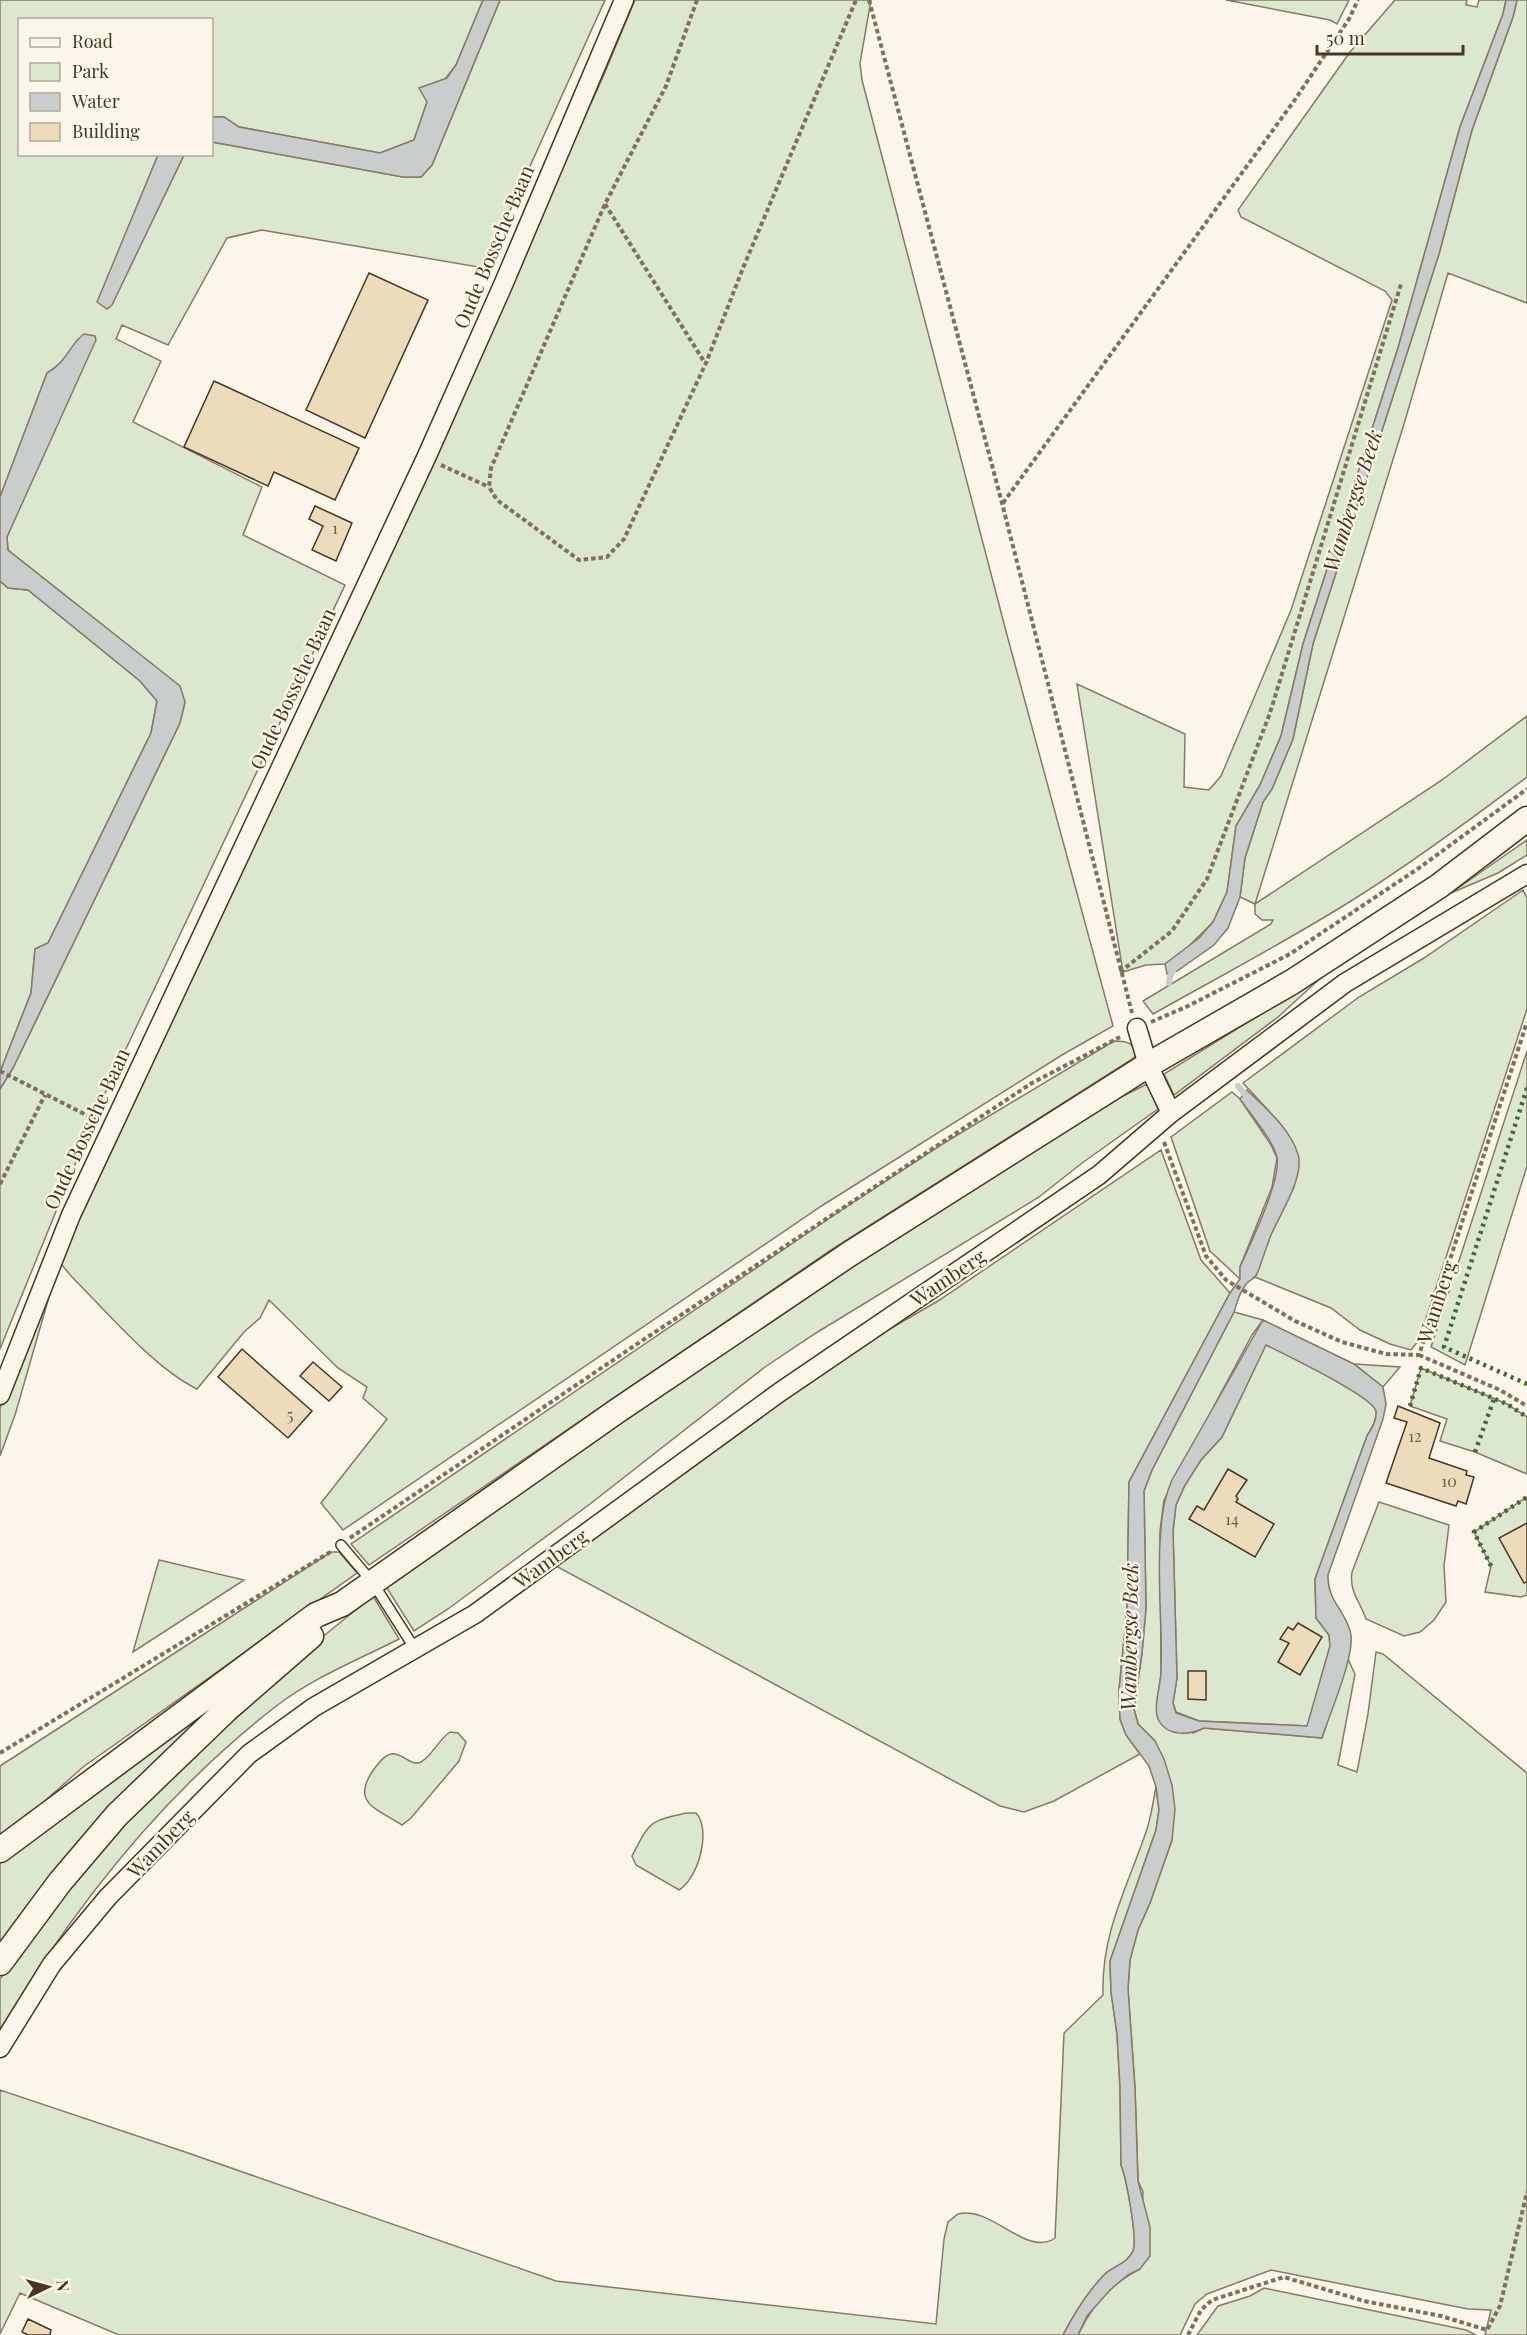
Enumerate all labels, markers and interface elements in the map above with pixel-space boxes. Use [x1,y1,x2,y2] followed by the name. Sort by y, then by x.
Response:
[18,18,213,156] legend
[1317,18,1462,56] scale bar
[1326,26,1365,50] text: 50 m
[72,29,113,53] text: Road
[72,59,109,83] text: Park
[71,89,120,113] text: Water
[72,119,140,143] text: Building
[446,160,539,332] street label: Oude Bossche Baan
[1315,425,1387,575] water label: Wambergse Beek
[332,517,338,538] house number: 1
[242,603,341,774] street label: Oude Bossche Baan
[36,1043,135,1214] street label: Oude Bossche Baan
[903,1241,991,1312] street label: Wamberg
[1409,1256,1462,1347] street label: Wamberg
[287,1404,293,1425] house number: 5
[1408,1425,1422,1446] house number: 12
[1441,1470,1457,1491] house number: 10
[1225,1508,1239,1529] house number: 14
[507,1521,593,1594] street label: Wamberg
[1113,1562,1143,1711] water label: Wambergse Beek
[120,1802,200,1884] street label: Wamberg
[18,2257,78,2317] north arrow
[52,2279,74,2293] text: N

